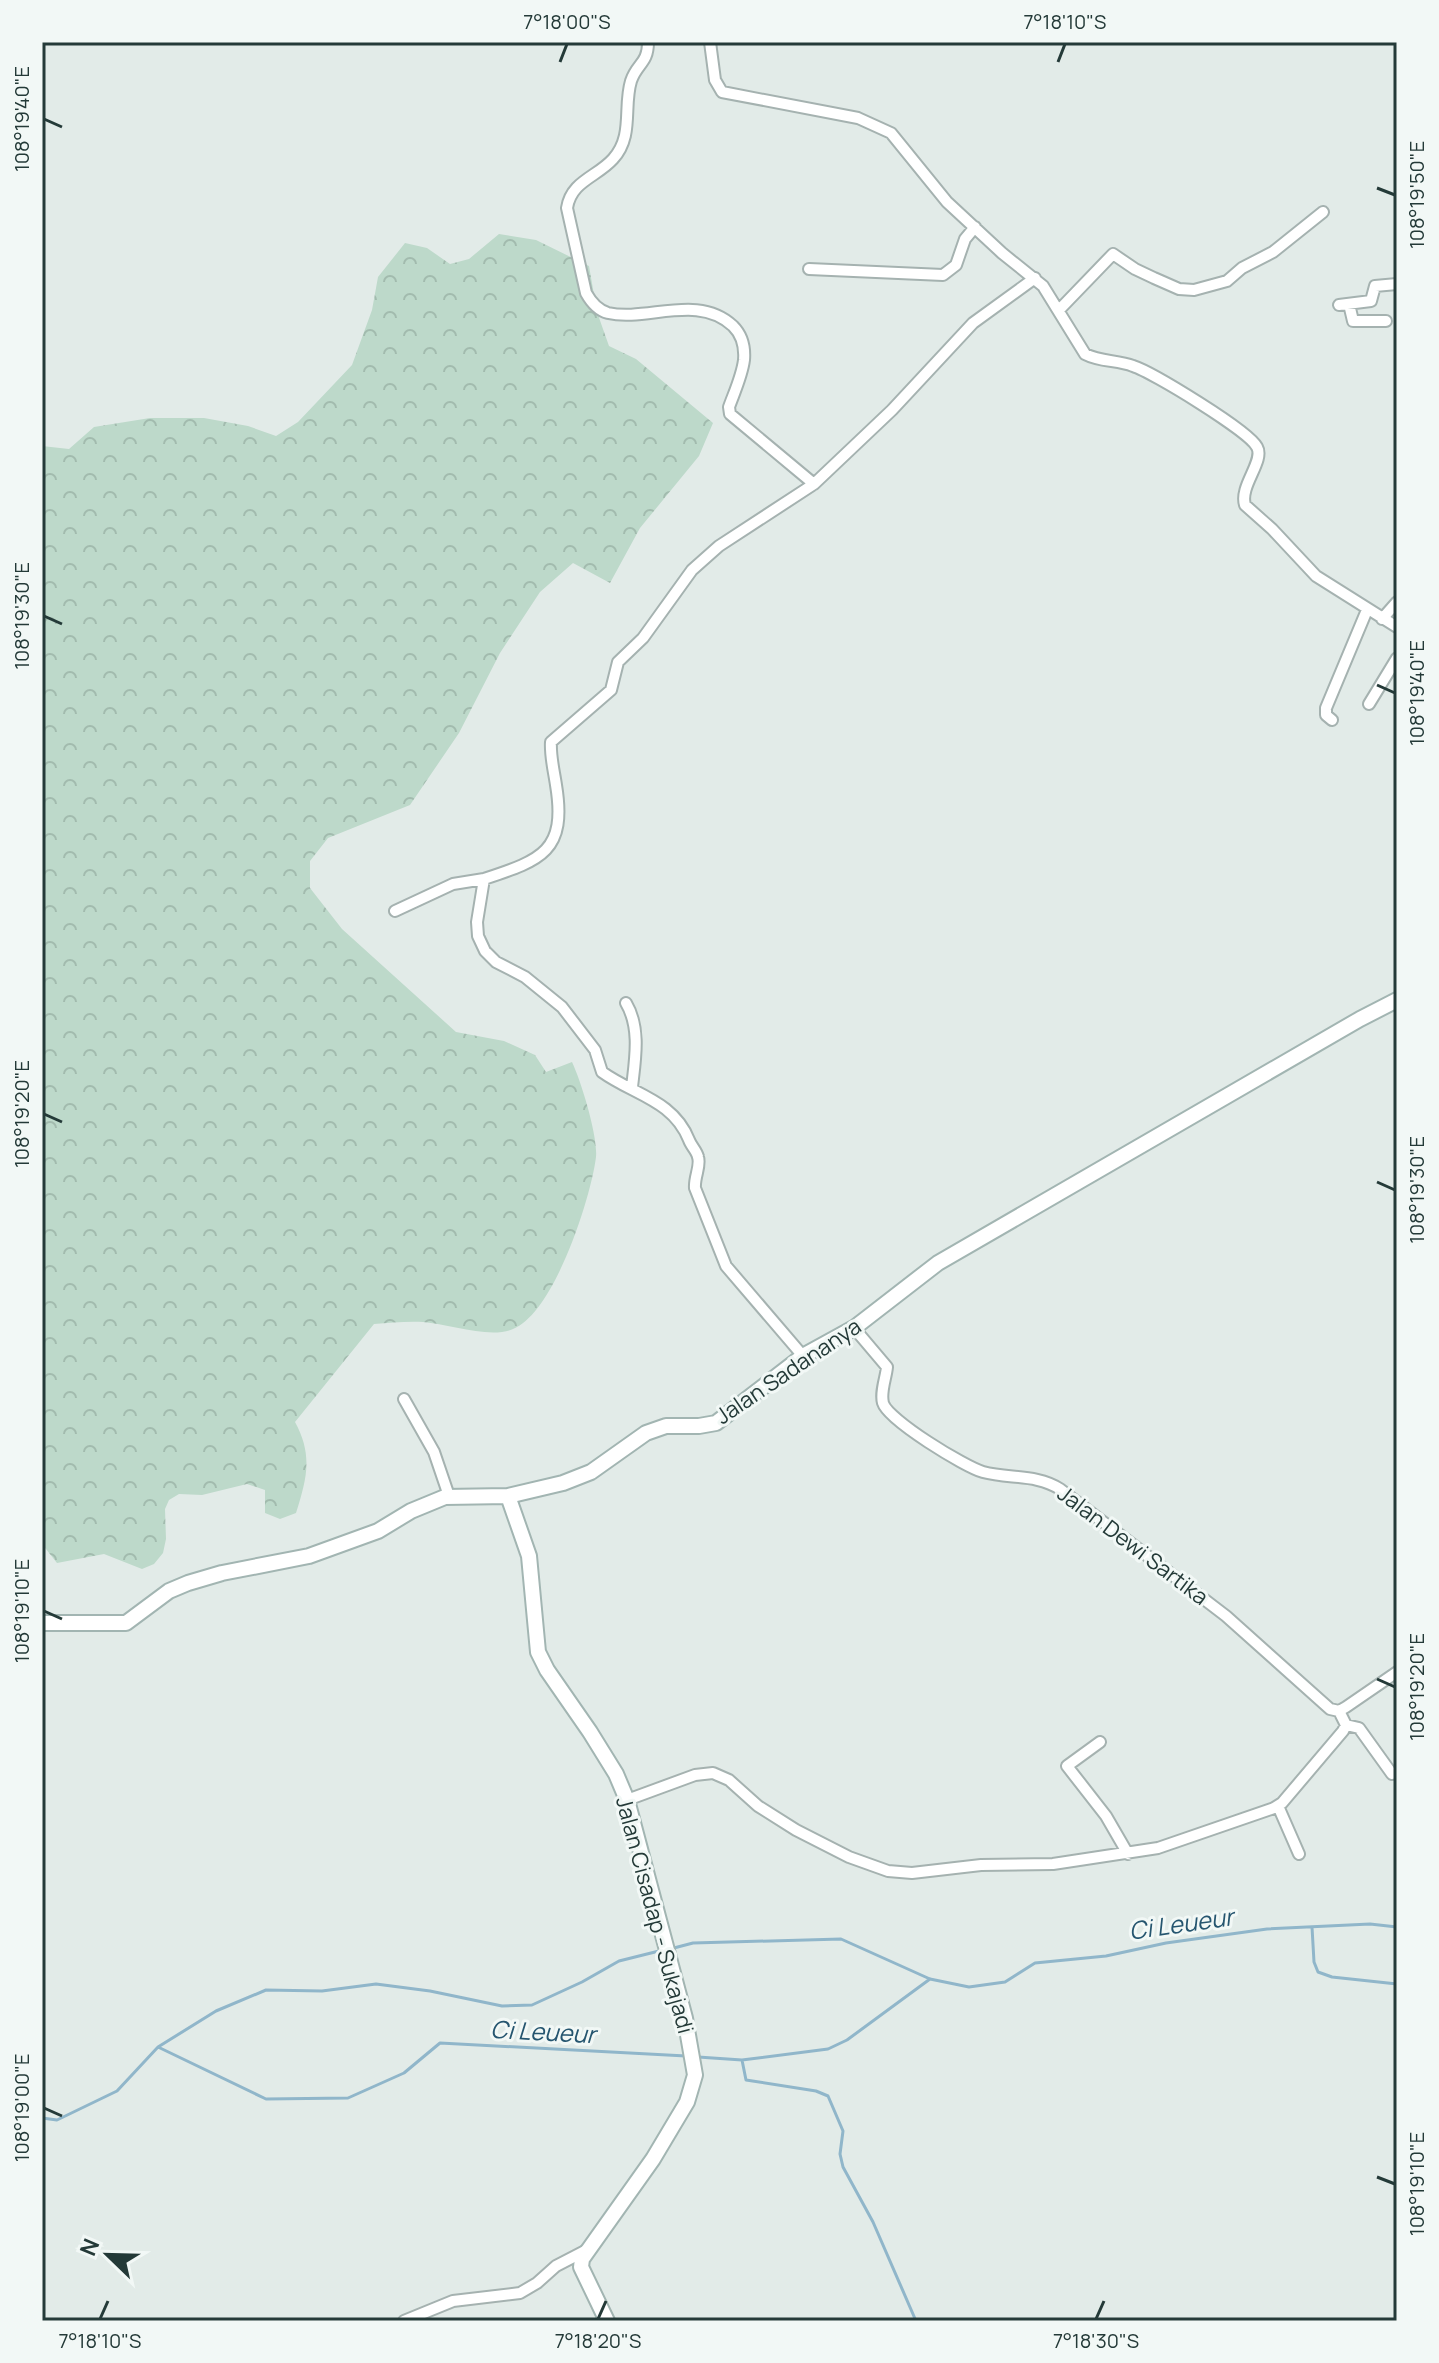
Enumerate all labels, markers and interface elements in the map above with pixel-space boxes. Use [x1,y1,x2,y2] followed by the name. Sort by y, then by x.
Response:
[523,8,611,35] text: 7°18'00"S
[1024,8,1106,35] text: 7°18'10"S
[8,66,35,172] text: 108°19'40"E
[1403,141,1430,249] text: 108°19'50"E
[8,562,35,670] text: 108°19'30"E
[1403,640,1430,746] text: 108°19'40"E
[8,1060,35,1168] text: 108°19'20"E
[1403,1136,1430,1244] text: 108°19'30"E
[709,1311,867,1431] street label: Jalan Sadananya
[1051,1478,1215,1612] street label: Jalan Dewi Sartika
[8,1559,35,1663] text: 108°19'10"E
[1403,1633,1430,1741] text: 108°19'20"E
[609,1793,701,2037] street label: Jalan Cisadap - Sukajadi
[1127,1899,1239,1947] water label: Ci Leueur
[490,2012,600,2050] water label: Ci Leueur
[8,2054,35,2162] text: 108°19'00"E
[1403,2132,1430,2236] text: 108°19'10"E
[68,2215,148,2295] north arrow
[73,2234,106,2260] text: N
[59,2327,141,2354] text: 7°18'10"S
[555,2327,641,2354] text: 7°18'20"S
[1053,2327,1139,2354] text: 7°18'30"S

